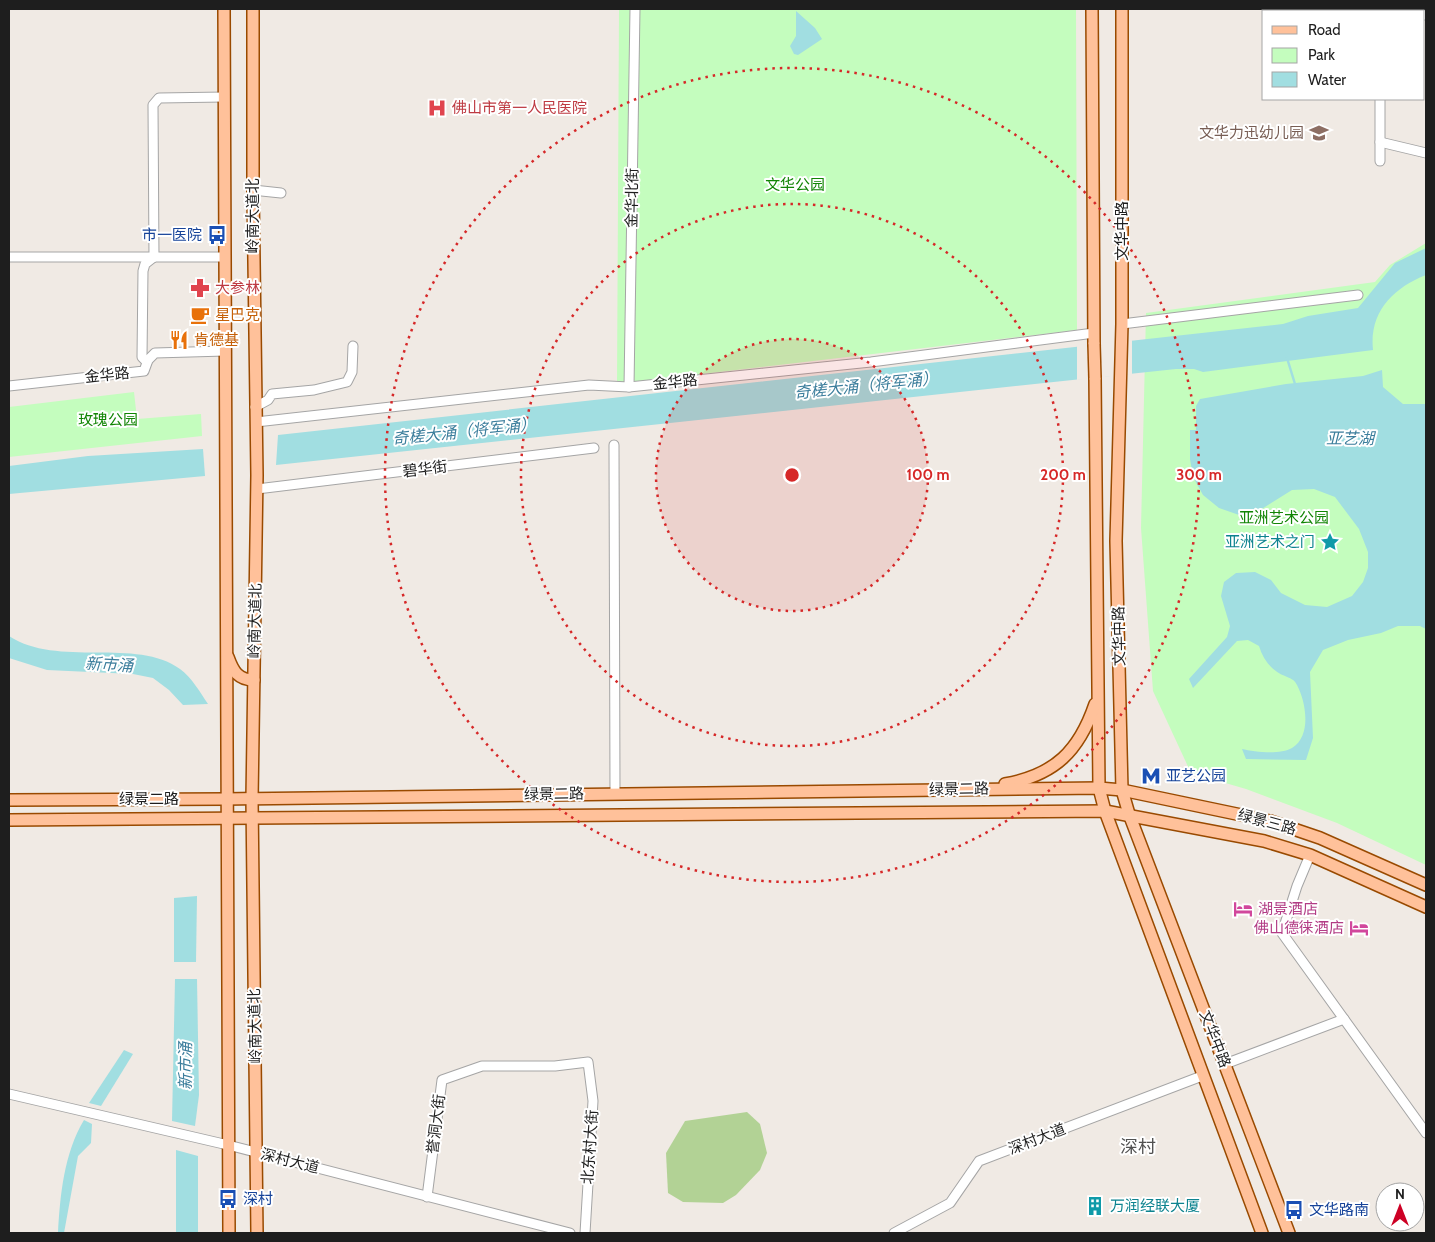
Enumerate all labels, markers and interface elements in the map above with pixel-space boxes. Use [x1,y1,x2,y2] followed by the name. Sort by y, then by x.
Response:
[1262,10,1425,100] legend
[1308,21,1341,39] text: Road
[1308,46,1335,64] text: Park
[1308,71,1346,89] text: Water
[426,97,448,119] hospital icon: 佛山市第一人民医院
[452,99,587,117] place label: 佛山市第一人民医院
[1308,122,1330,144] school or university icon: 文华力迅幼儿园
[1199,124,1304,142] place label: 文华力迅幼儿园
[622,168,642,228] street label: 金华北街
[765,176,825,194] park label: 文华公园
[244,178,262,254] street label: 岭南大道北
[1113,201,1131,261] street label: 文华中路
[206,224,228,246] bus stop icon: 市一医院
[142,226,202,244] place label: 市一医院
[189,277,211,299] pharmacy icon: 大参林
[215,279,260,297] place label: 大参林
[189,304,211,326] cafe icon: 星巴克
[215,306,260,324] place label: 星巴克
[168,329,190,351] restaurant icon: 肯德基
[194,331,239,349] place label: 肯德基
[84,364,130,386] street label: 金华路
[793,369,939,402] water label: 奇槎大涌（将军涌）
[652,371,698,393] street label: 金华路
[78,411,138,429] park label: 玫瑰公园
[391,415,537,448] water label: 奇槎大涌（将军涌）
[1326,429,1377,448] water label: 亚艺湖
[402,457,448,481] street label: 碧华街
[783,466,801,484] centre of rings
[906,466,950,484] text: 100 m
[1040,466,1086,484] text: 200 m
[1176,466,1222,484] text: 300 m
[1239,509,1329,527] park label: 亚洲艺术公园
[1319,531,1341,553] place icon: 亚洲艺术之门
[1225,533,1315,551] place label: 亚洲艺术之门
[245,583,265,659] street label: 岭南大道北
[1109,606,1129,666] street label: 文华中路
[85,654,135,675] water label: 新市涌
[1140,765,1162,787] metro station icon: 亚艺公园
[1166,767,1226,785] place label: 亚艺公园
[929,779,989,799] street label: 绿景二路
[524,784,584,804] street label: 绿景二路
[119,790,179,808] street label: 绿景二路
[1236,806,1298,838] street label: 绿景三路
[1232,898,1254,920] hotel icon: 湖景酒店
[1258,900,1318,918] place label: 湖景酒店
[1348,917,1370,939] hotel icon: 佛山德徕酒店
[1254,919,1344,937] place label: 佛山德徕酒店
[245,988,265,1064] street label: 岭南大道北
[1196,1008,1234,1070] street label: 文华中路
[176,1040,195,1090] water label: 新市涌
[423,1093,449,1155] street label: 誉洞大街
[578,1109,602,1185] street label: 北东村大街
[1006,1120,1068,1158] street label: 深村大道
[1120,1136,1156,1158] district label: 深村
[259,1145,321,1177] street label: 深村大道
[1375,1182,1425,1232] north arrow
[1395,1185,1405,1203] text: N
[217,1188,239,1210] bus stop icon: 深村
[243,1190,273,1208] place label: 深村
[1084,1195,1106,1217] building icon: 万润经联大厦
[1110,1197,1200,1215] place label: 万润经联大厦
[1283,1199,1305,1221] bus stop icon: 文华路南
[1309,1201,1369,1219] place label: 文华路南

